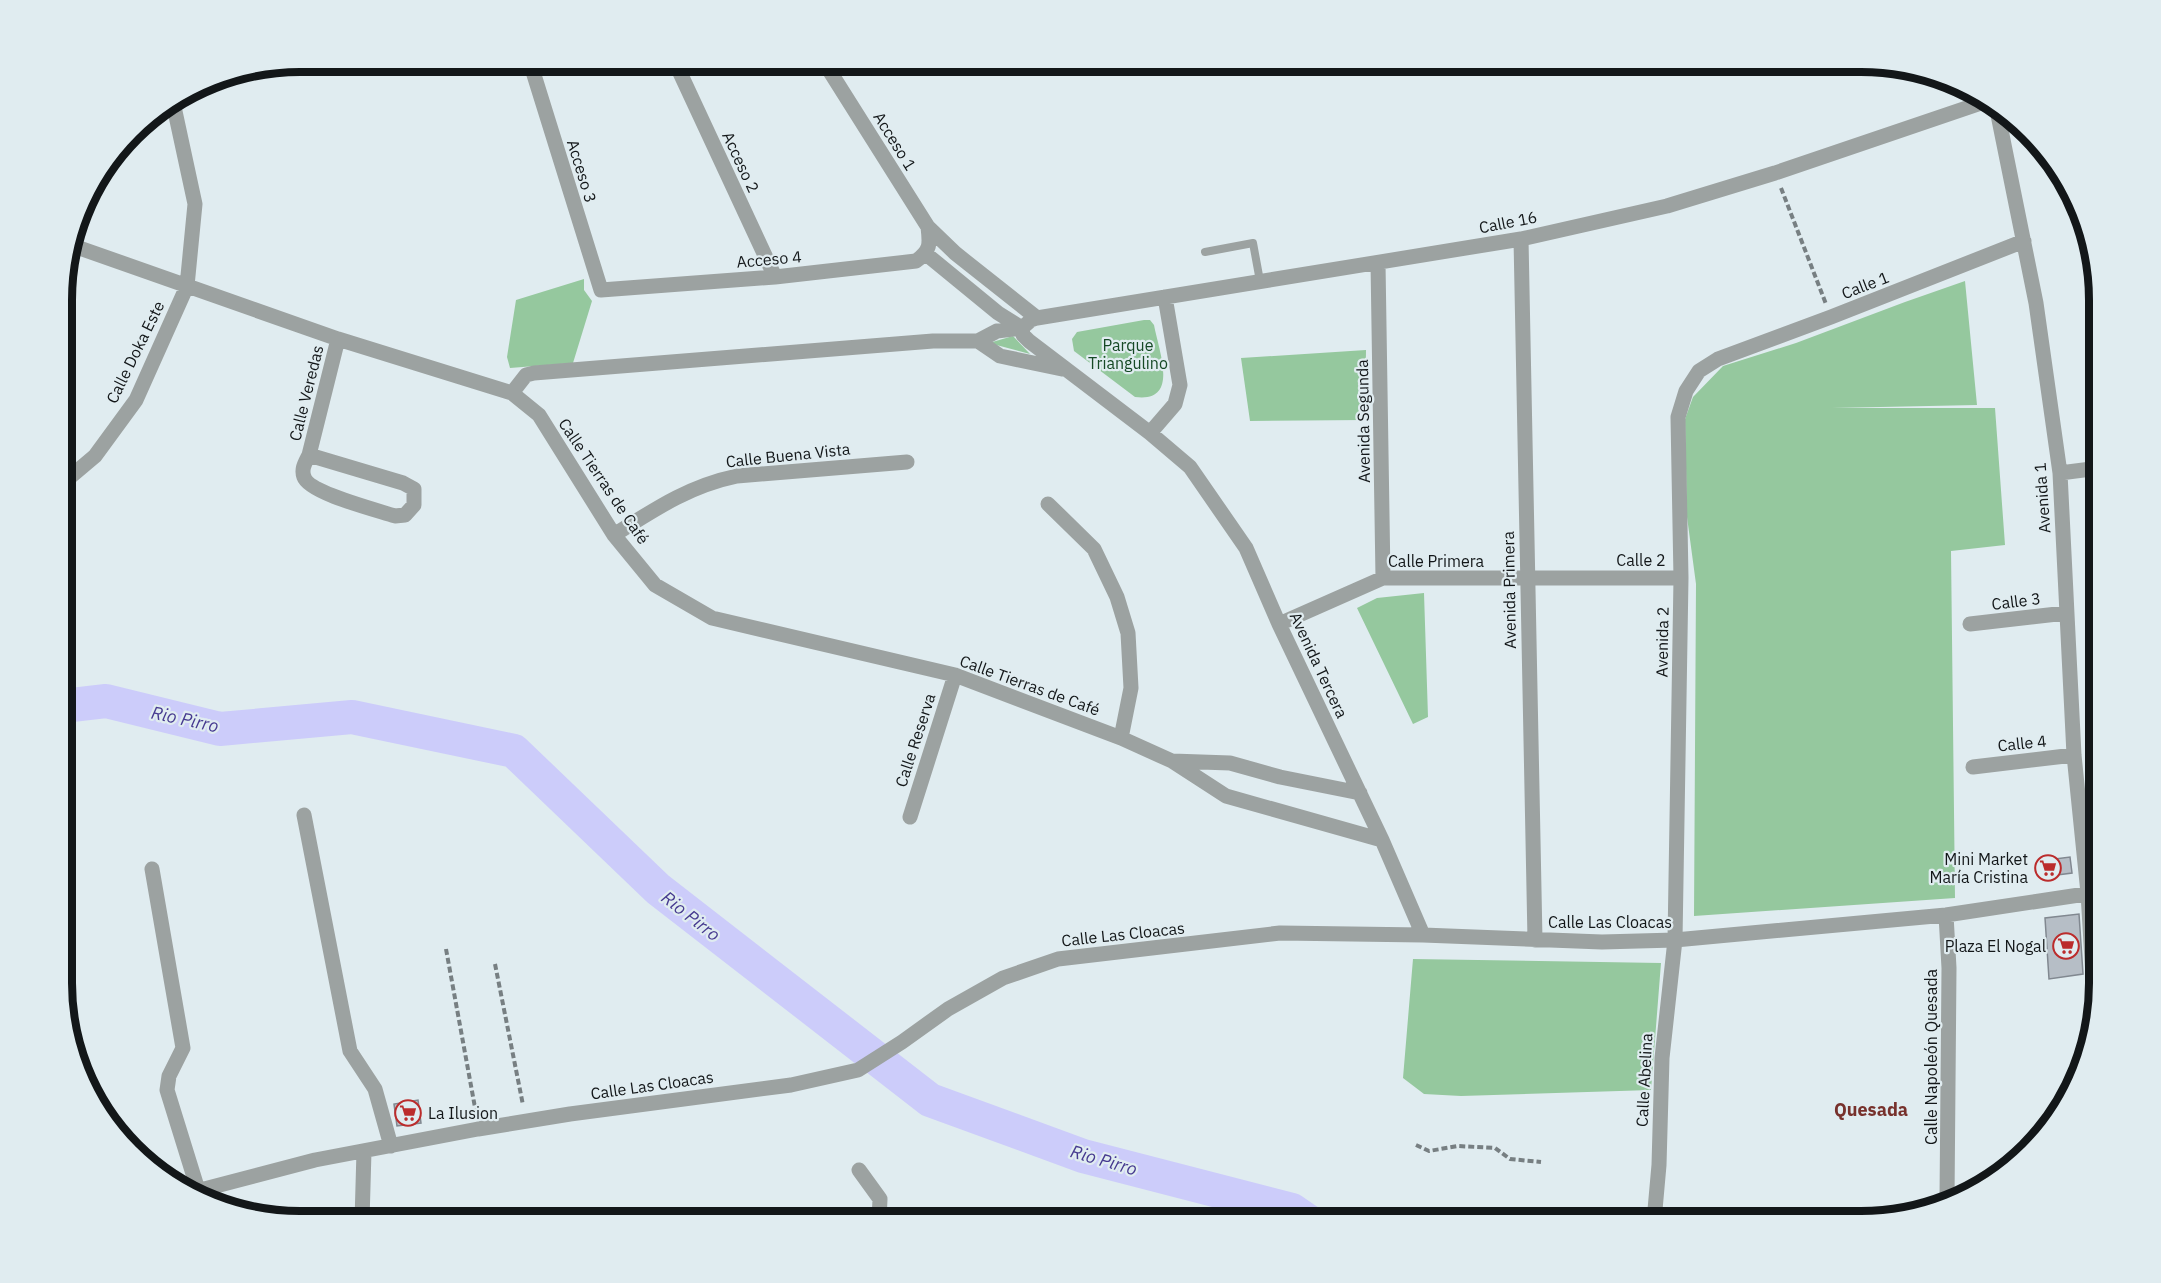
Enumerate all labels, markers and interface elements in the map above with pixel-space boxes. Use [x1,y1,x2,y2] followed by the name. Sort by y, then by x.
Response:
[869,108,921,174] street label: Acceso 1
[718,128,764,196] street label: Acceso 2
[563,137,601,205] street label: Acceso 3
[1477,207,1539,237] street label: Calle 16
[736,246,802,272] street label: Acceso 4
[1838,267,1892,303] street label: Calle 1
[102,297,168,406] street label: Calle Doka Este
[1088,335,1168,373] park label: Parque Triangulino
[284,343,328,443] street label: Calle Veredas
[1352,359,1374,483] street label: Avenida Segunda
[554,414,654,548] street label: Calle Tierras de Café
[725,438,852,471] street label: Calle Buena Vista
[2030,462,2054,534] street label: Avenida 1
[1498,531,1520,649] street label: Avenida Primera
[1616,550,1666,570] street label: Calle 2
[1388,551,1485,571] street label: Calle Primera
[1990,588,2042,614] street label: Calle 3
[1651,606,1673,678] street label: Avenida 2
[1286,609,1353,722] street label: Avenida Tercera
[957,650,1103,720] street label: Calle Tierras de Café
[890,690,940,789] street label: Calle Reserva
[149,701,221,737] water label: Rio Pirro
[1996,730,2048,756] street label: Calle 4
[1930,849,2028,887] place label: Mini Market María Cristina
[2033,853,2063,883] supermarket icon: Mini Market María Cristina
[657,886,725,946] water label: Rio Pirro
[1548,912,1672,932] street label: Calle Las Cloacas
[1060,918,1186,950] street label: Calle Las Cloacas
[2051,931,2081,961] supermarket icon: Plaza El Nogal
[1945,936,2046,956] place label: Plaza El Nogal
[1921,969,1941,1145] street label: Calle Napoleón Quesada
[1632,1032,1656,1127] street label: Calle Abelina
[589,1066,715,1104] street label: Calle Las Cloacas
[393,1098,423,1128] supermarket icon: La Ilusion
[1834,1098,1908,1121] district label: Quesada
[428,1103,498,1123] place label: La Ilusion
[1068,1140,1140,1181] water label: Rio Pirro

